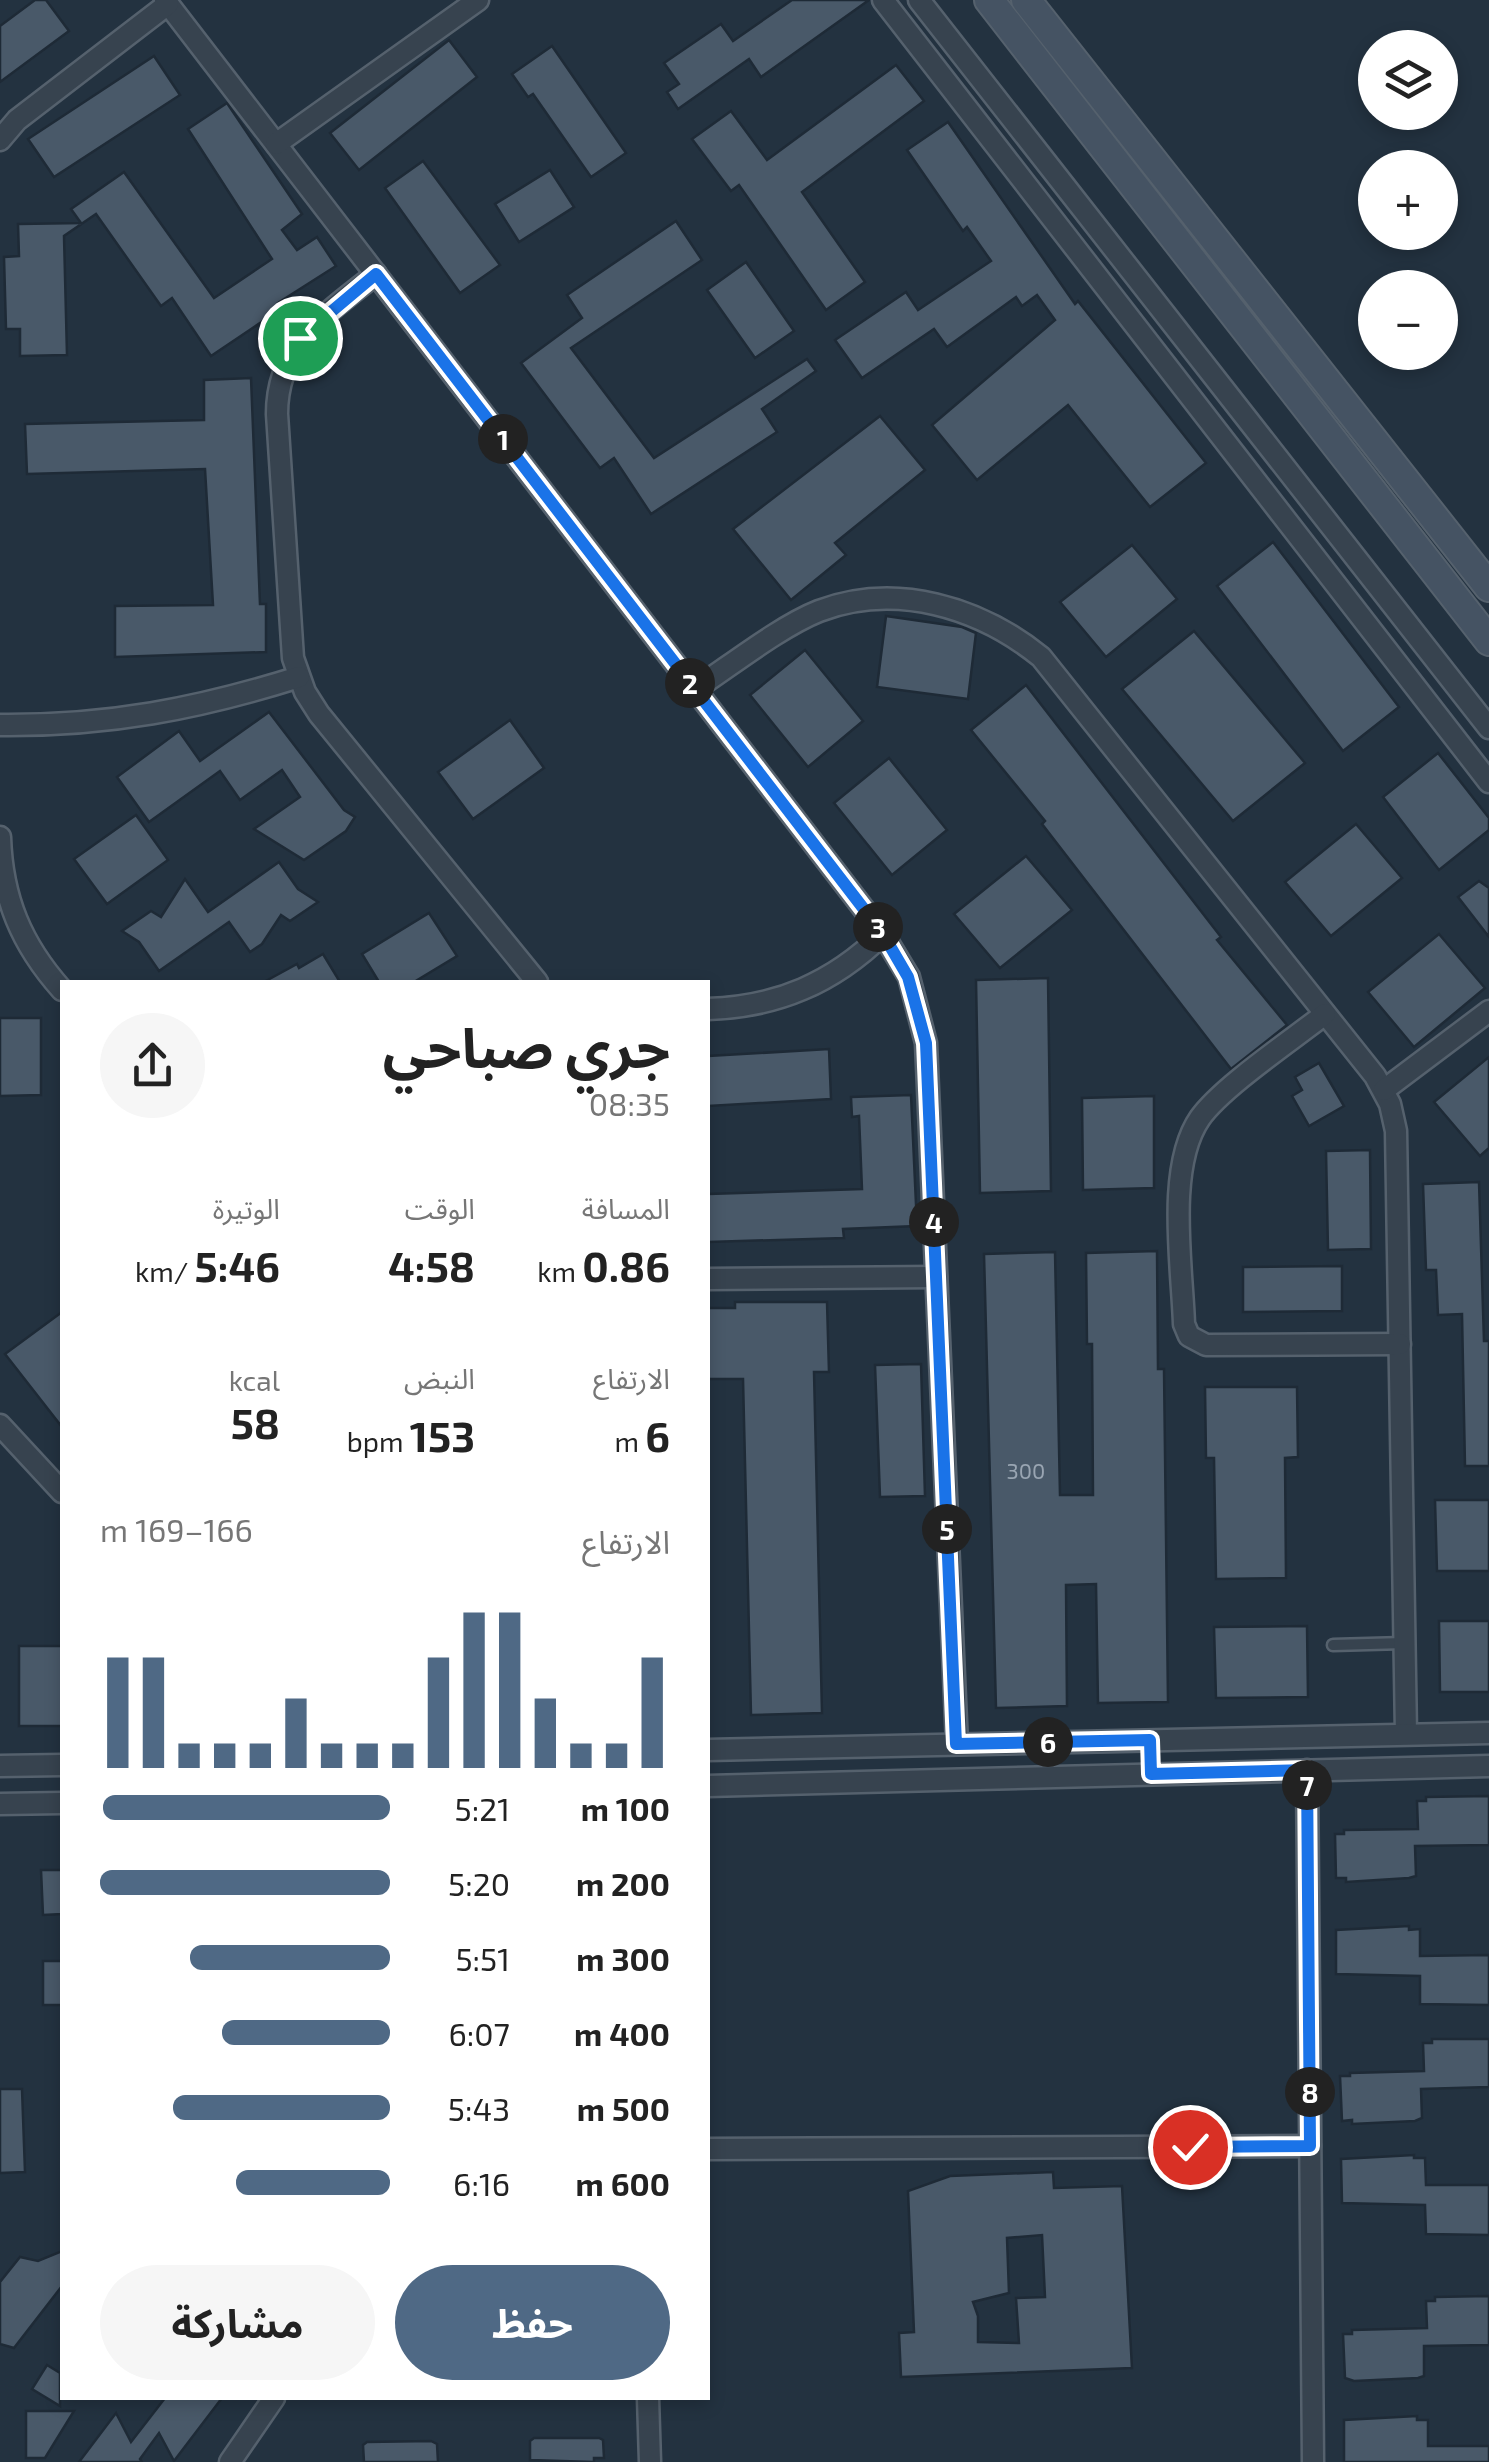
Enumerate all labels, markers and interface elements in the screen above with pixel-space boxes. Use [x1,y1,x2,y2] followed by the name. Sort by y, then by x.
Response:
[1358,30,1458,370] map controls
[1358,30,1458,130] button: layers
[1358,150,1458,250] button: +
[1358,270,1458,370] button: −
[258,296,343,381] pin
[273,311,328,366] icon: arrive
[478,414,528,464] pin: 1
[497,422,509,456] text: 1
[665,658,715,708] pin: 2
[682,666,698,700] text: 2
[853,902,903,952] pin: 3
[870,910,886,944] text: 3
[100,1013,205,1118] button: share
[383,1013,670,1079] text: جري صباحي
[589,1084,670,1122] text: 08:35
[213,1191,280,1225] text: الوتيرة
[405,1191,475,1225] text: الوقت
[582,1191,670,1225] text: المسافة
[909,1197,959,1247] pin: 4
[925,1205,943,1239] text: 4
[194,1240,280,1290] text: 5:46
[388,1240,475,1290] text: 4:58
[582,1240,670,1290] text: 0.86
[135,1254,194,1288] text: /km
[537,1254,582,1288] text: km
[404,1361,475,1395] text: النبض
[593,1361,670,1395] text: الارتفاع
[229,1363,280,1397] text: kcal
[231,1397,280,1447] text: 58
[410,1410,475,1460] text: 153
[645,1410,670,1460] text: 6
[347,1424,410,1458] text: bpm
[614,1424,645,1458] text: m
[1007,1457,1045,1483] house number: 300
[922,1504,972,1554] pin: 5
[100,1510,253,1548] text: 166–169 m
[939,1512,955,1546] text: 5
[582,1522,670,1560] text: الارتفاع
[1023,1717,1073,1767] pin: 6
[1040,1725,1056,1759] text: 6
[1282,1760,1332,1810] pin: 7
[1300,1768,1314,1802] text: 7
[455,1789,510,1827] text: 5:21
[581,1789,670,1827] text: 100 m
[448,1864,510,1902] text: 5:20
[576,1864,670,1902] text: 200 m
[455,1939,510,1977] text: 5:51
[576,1939,670,1977] text: 300 m
[448,2014,510,2052] text: 6:07
[574,2014,670,2052] text: 400 m
[1285,2067,1335,2117] pin: 8
[1301,2075,1319,2109] text: 8
[448,2089,510,2127] text: 5:43
[577,2089,670,2127] text: 500 m
[1148,2105,1233,2190] pin
[1163,2120,1218,2175] icon: check
[453,2164,510,2202] text: 6:16
[576,2164,670,2202] text: 600 m
[100,2265,375,2380] button: مشاركة
[395,2265,670,2380] button: حفظ

